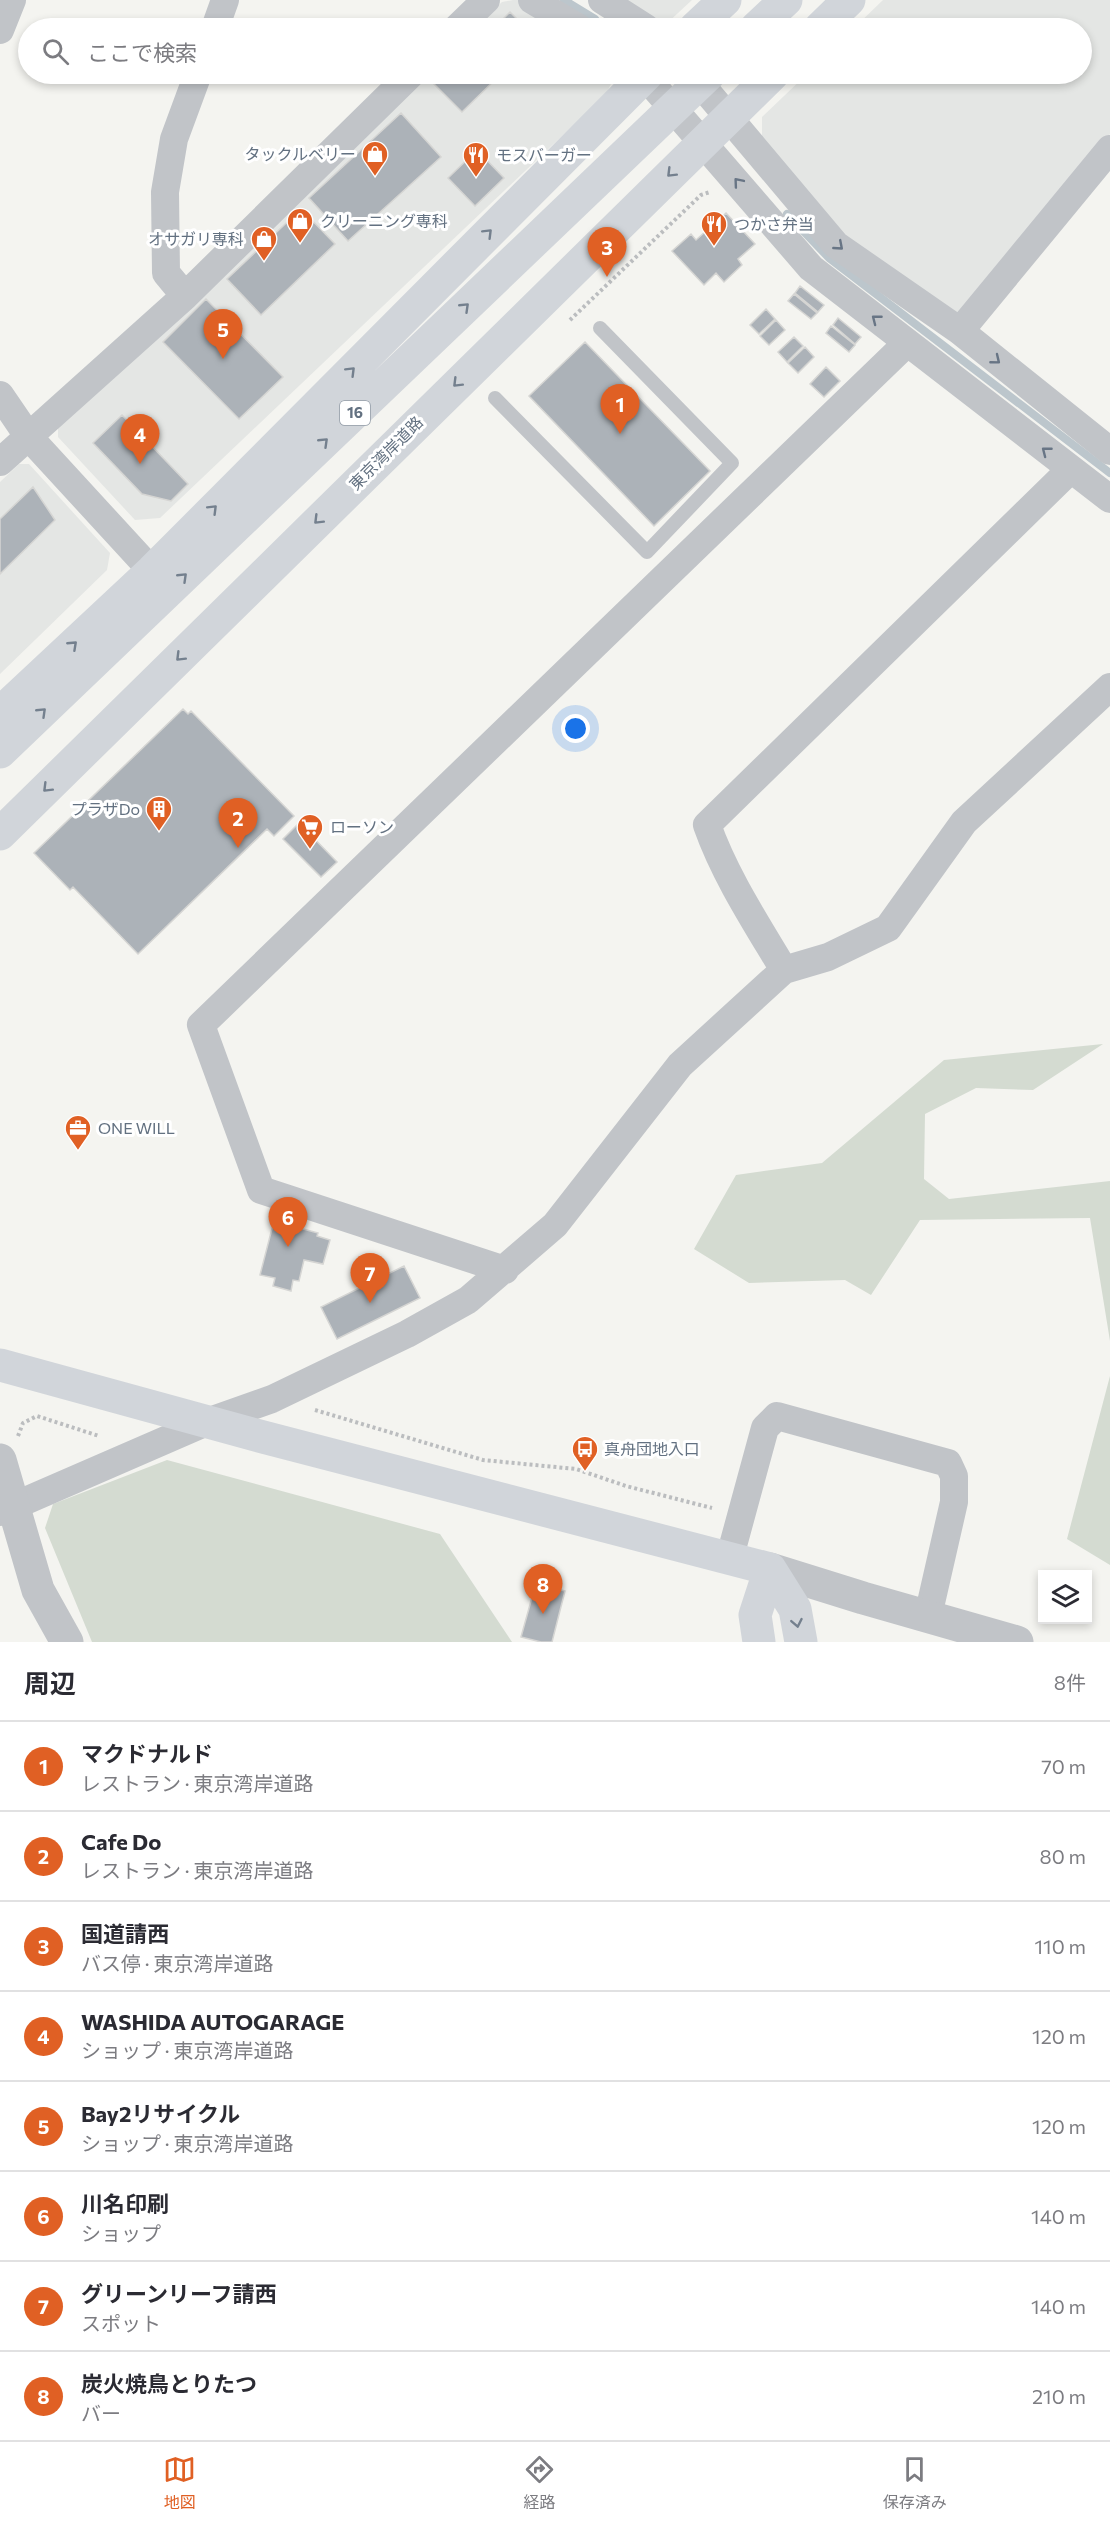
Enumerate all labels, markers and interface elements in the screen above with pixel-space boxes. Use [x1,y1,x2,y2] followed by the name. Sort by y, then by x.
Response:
[18,18,1092,84] search box
[39,35,72,68] icon: search
[87,39,197,66] text: ここで検索
[360,139,390,177] shop icon: タックルベリー
[461,140,491,178] restaurant icon: モスバーガー
[244,144,356,163] place label: タックルベリー
[496,145,592,164] place label: モスバーガー
[668,165,679,176] one-way arrow
[734,178,745,189] one-way arrow
[285,206,315,244] shop icon: クリーニング専科
[699,209,729,247] restaurant icon: つかさ弁当
[320,211,448,230] place label: クリーニング専科
[734,214,814,233] place label: つかさ弁当
[249,224,279,262] shop icon: オサガリ専科
[588,228,626,277] pin: 3
[148,229,244,248] place label: オサガリ専科
[481,229,492,240] one-way arrow
[832,239,843,250] one-way arrow
[457,304,468,315] one-way arrow
[204,310,242,359] pin: 5
[871,316,882,327] one-way arrow
[989,353,1000,364] one-way arrow
[344,367,355,377] one-way arrow
[454,376,465,387] one-way arrow
[600,384,640,434] pin: 1
[340,401,370,425] road number: 16
[345,412,426,493] street label: 東京湾岸道路
[120,414,160,464] pin: 4
[317,438,328,449] one-way arrow
[1042,448,1053,459] one-way arrow
[206,506,217,517] one-way arrow
[315,513,326,524] one-way arrow
[177,573,187,584] one-way arrow
[67,641,77,652] one-way arrow
[176,650,187,661] one-way arrow
[36,708,46,719] one-way arrow
[561,714,590,743] your location
[44,780,55,791] one-way arrow
[144,794,174,832] building icon: プラザDo
[218,798,258,848] pin: 2
[71,799,140,818] place label: プラザDo
[295,812,325,850] supermarket icon: ローソン
[330,817,394,836] place label: ローソン
[63,1113,93,1151] office icon: ONE WILL
[98,1118,175,1137] place label: ONE WILL
[268,1198,308,1247] pin: 6
[350,1254,389,1303] pin: 7
[570,1434,600,1472] bus stop icon: 真舟団地入口
[604,1439,700,1458] place label: 真舟団地入口
[524,1564,562,1614] pin: 8
[1038,1570,1092,1624] map controls
[1038,1570,1092,1624] button: layers
[790,1618,803,1628] one-way arrow
[24,1667,76,1698] text: 周辺
[1054,1670,1086,1694] text: 8件
[81,1740,213,1767] text: マクドナルド
[39,1754,48,1778] text: 1
[1041,1754,1086,1778] text: 70 m
[81,1771,313,1795] text: レストラン · 東京湾岸道路
[81,1828,161,1855] text: Cafe Do
[38,1844,49,1868] text: 2
[1040,1844,1086,1868] text: 80 m
[81,1858,313,1882] text: レストラン · 東京湾岸道路
[81,1920,169,1947] text: 国道請西
[38,1934,49,1958] text: 3
[1035,1934,1086,1958] text: 110 m
[81,1951,273,1975] text: バス停 · 東京湾岸道路
[81,2008,344,2035] text: WASHIDA AUTOGARAGE
[37,2024,50,2048] text: 4
[1032,2024,1086,2048] text: 120 m
[81,2038,293,2062] text: ショップ · 東京湾岸道路
[81,2100,240,2127] text: Bay2リサイクル
[38,2114,49,2138] text: 5
[1032,2114,1086,2138] text: 120 m
[81,2131,293,2155] text: ショップ · 東京湾岸道路
[81,2190,169,2217] text: 川名印刷
[37,2204,50,2228] text: 6
[1031,2204,1086,2228] text: 140 m
[81,2221,161,2245] text: ショップ
[81,2280,277,2307] text: グリーンリーフ請西
[38,2294,49,2318] text: 7
[1031,2294,1086,2318] text: 140 m
[81,2311,161,2335] text: スポット
[81,2370,257,2397] text: 炭火焼鳥とりたつ
[37,2384,50,2408] text: 8
[1032,2384,1086,2408] text: 210 m
[81,2401,121,2425] text: バー
[163,2453,196,2513] tab: 地図
[523,2453,556,2513] tab: 経路
[883,2453,947,2513] tab: 保存済み

